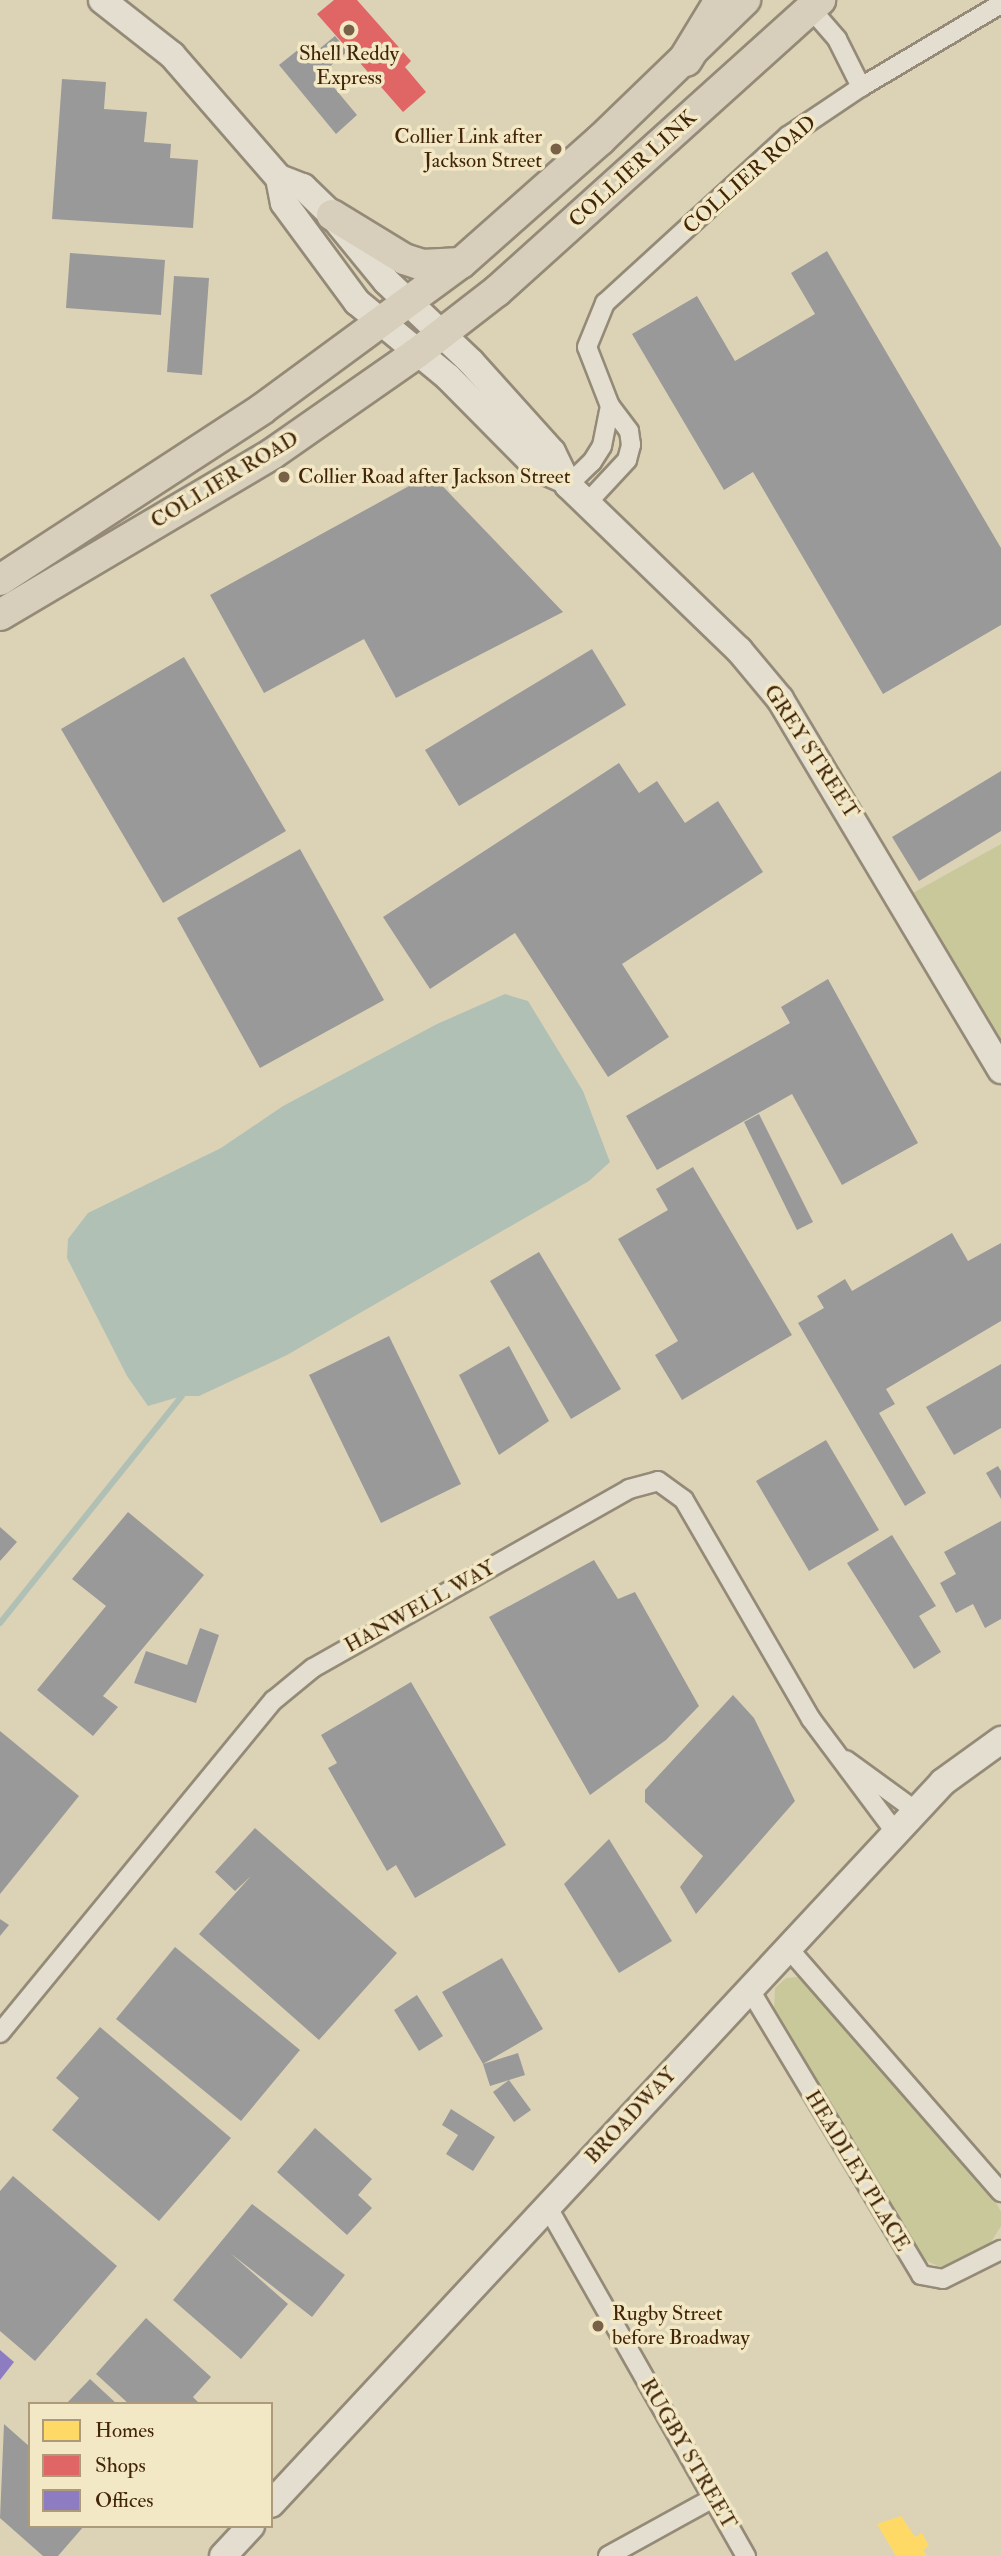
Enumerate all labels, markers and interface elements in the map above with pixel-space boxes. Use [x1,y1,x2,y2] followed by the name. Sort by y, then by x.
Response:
[341,22,357,38] marker: Shell Reddy Express
[299,41,399,91] place label: Shell Reddy Express
[564,105,702,233] street label: COLLIER LINK
[678,110,822,240] street label: COLLIER ROAD
[394,124,542,174] place label: Collier Link after Jackson Street
[548,141,564,157] marker: Collier Link after Jackson Street
[147,426,303,534] street label: COLLIER ROAD
[298,464,570,490] place label: Collier Road after Jackson Street
[276,469,292,485] marker: Collier Road after Jackson Street
[758,680,864,824] street label: GREY STREET
[340,1555,500,1659] street label: HANWELL WAY
[580,2063,682,2169] street label: BROADWAY
[799,2086,915,2256] street label: HEADLEY PLACE
[612,2301,750,2351] place label: Rugby Street before Broadway
[590,2318,606,2334] marker: Rugby Street before Broadway
[635,2374,741,2534] street label: RUGBY STREET
[28,2402,273,2528] legend
[95,2417,154,2444] text: Homes
[95,2452,146,2479] text: Shops
[95,2487,153,2514] text: Offices

